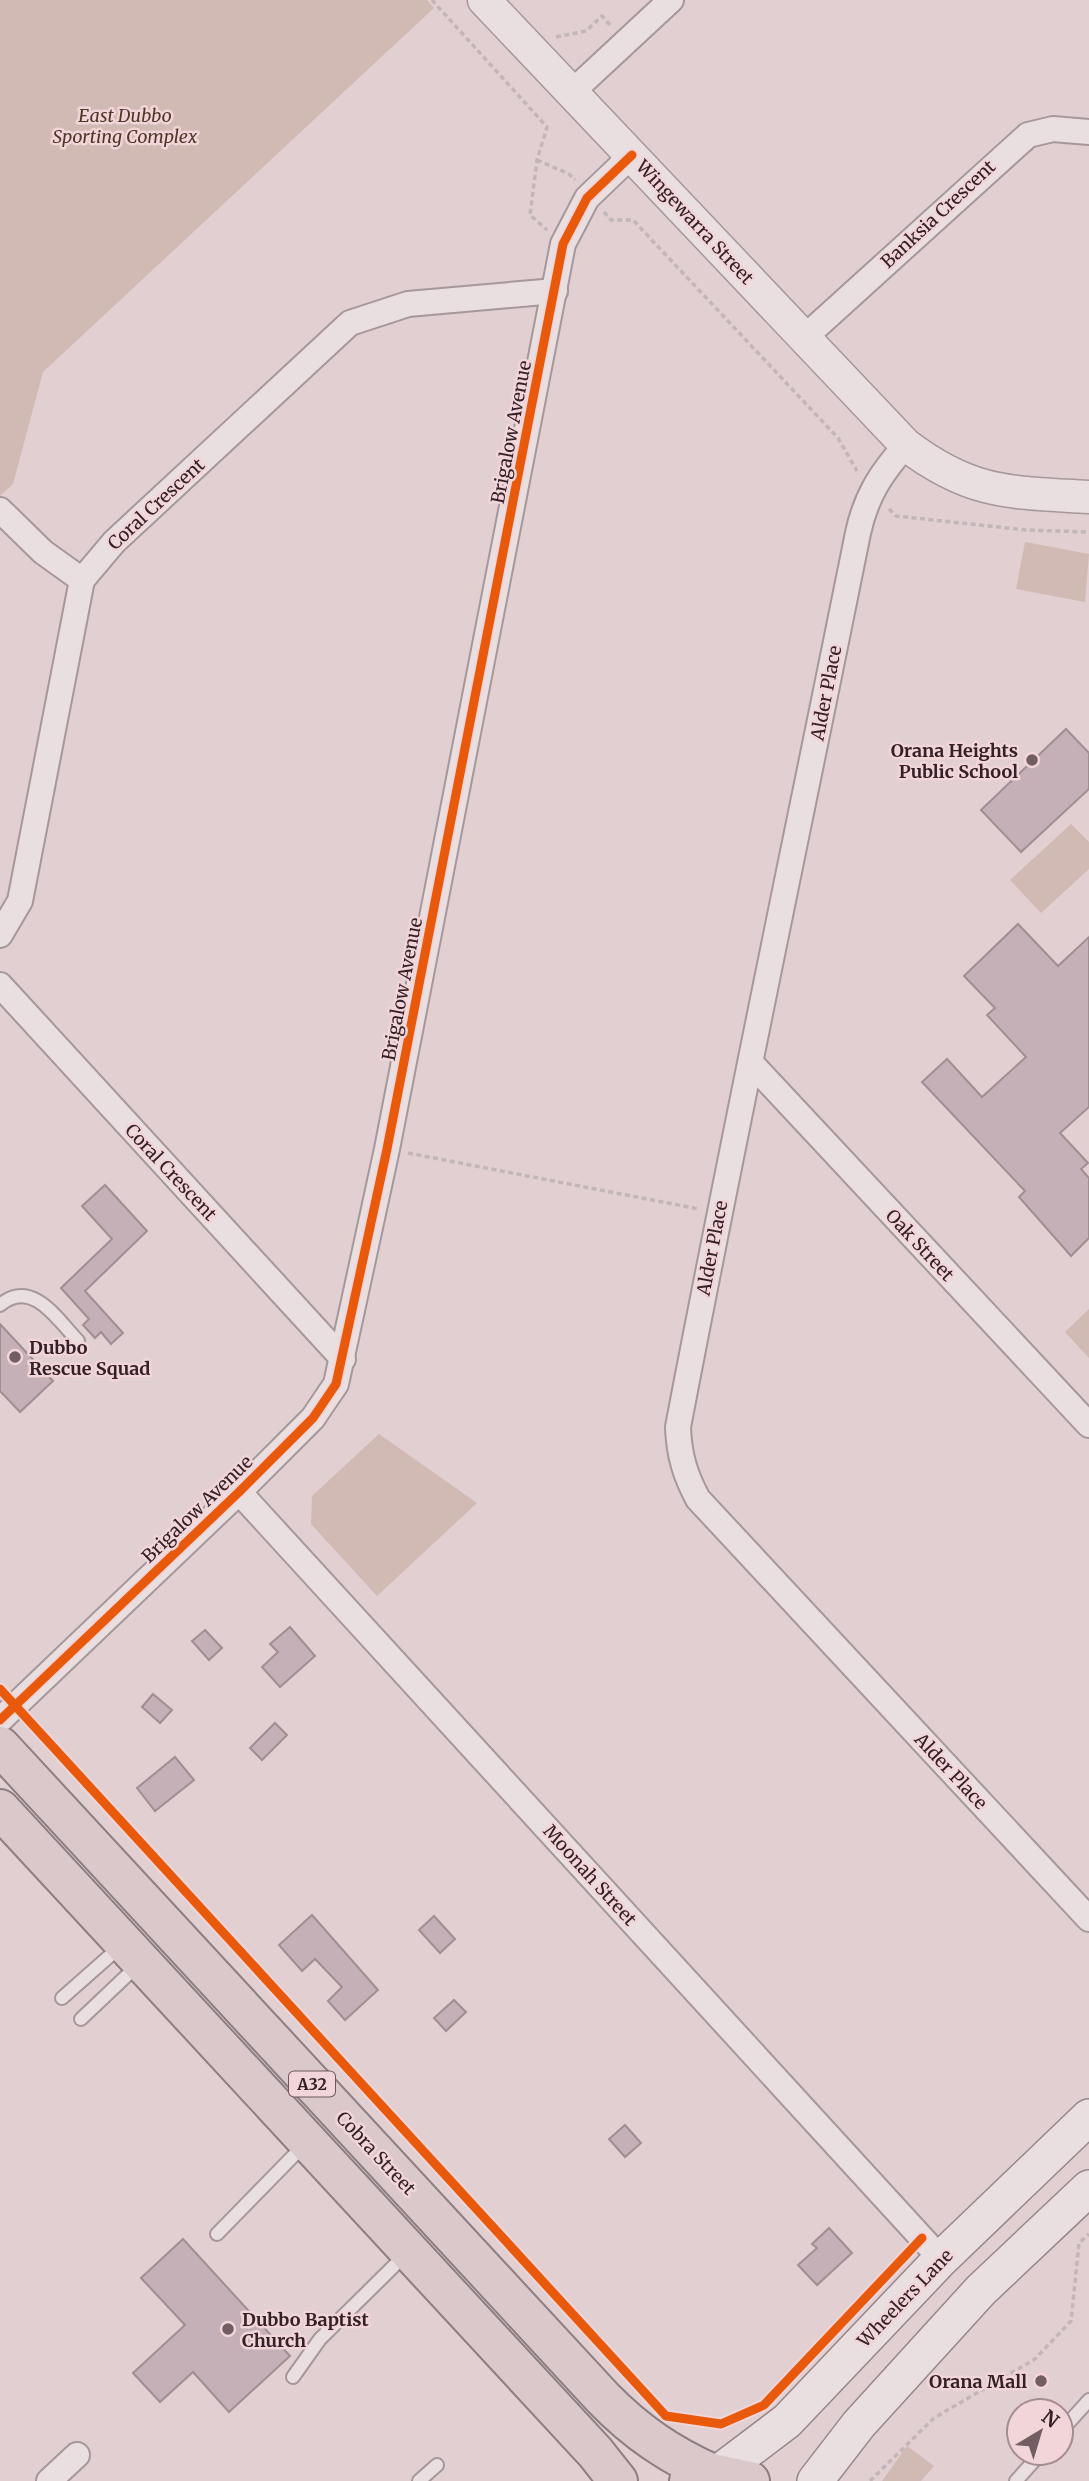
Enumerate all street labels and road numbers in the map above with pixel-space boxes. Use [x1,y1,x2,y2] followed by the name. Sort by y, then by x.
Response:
[631,154,759,289] street label: Wingewarra Street
[876,155,1000,273] street label: Banksia Crescent
[486,359,536,505] street label: Brigalow Avenue
[103,453,209,555] street label: Coral Crescent
[805,644,846,743] street label: Alder Place
[377,916,427,1062] street label: Brigalow Avenue
[120,1119,222,1225] street label: Coral Crescent
[691,1199,732,1298] street label: Alder Place
[881,1204,959,1286] street label: Oak Street
[137,1450,257,1568] street label: Brigalow Avenue
[909,1727,992,1814] street label: Alder Place
[539,1820,641,1930] street label: Moonah Street
[289,2072,335,2096] road number: A32
[331,2106,421,2200] street label: Cobra Street
[852,2244,958,2353] street label: Wheelers Lane

